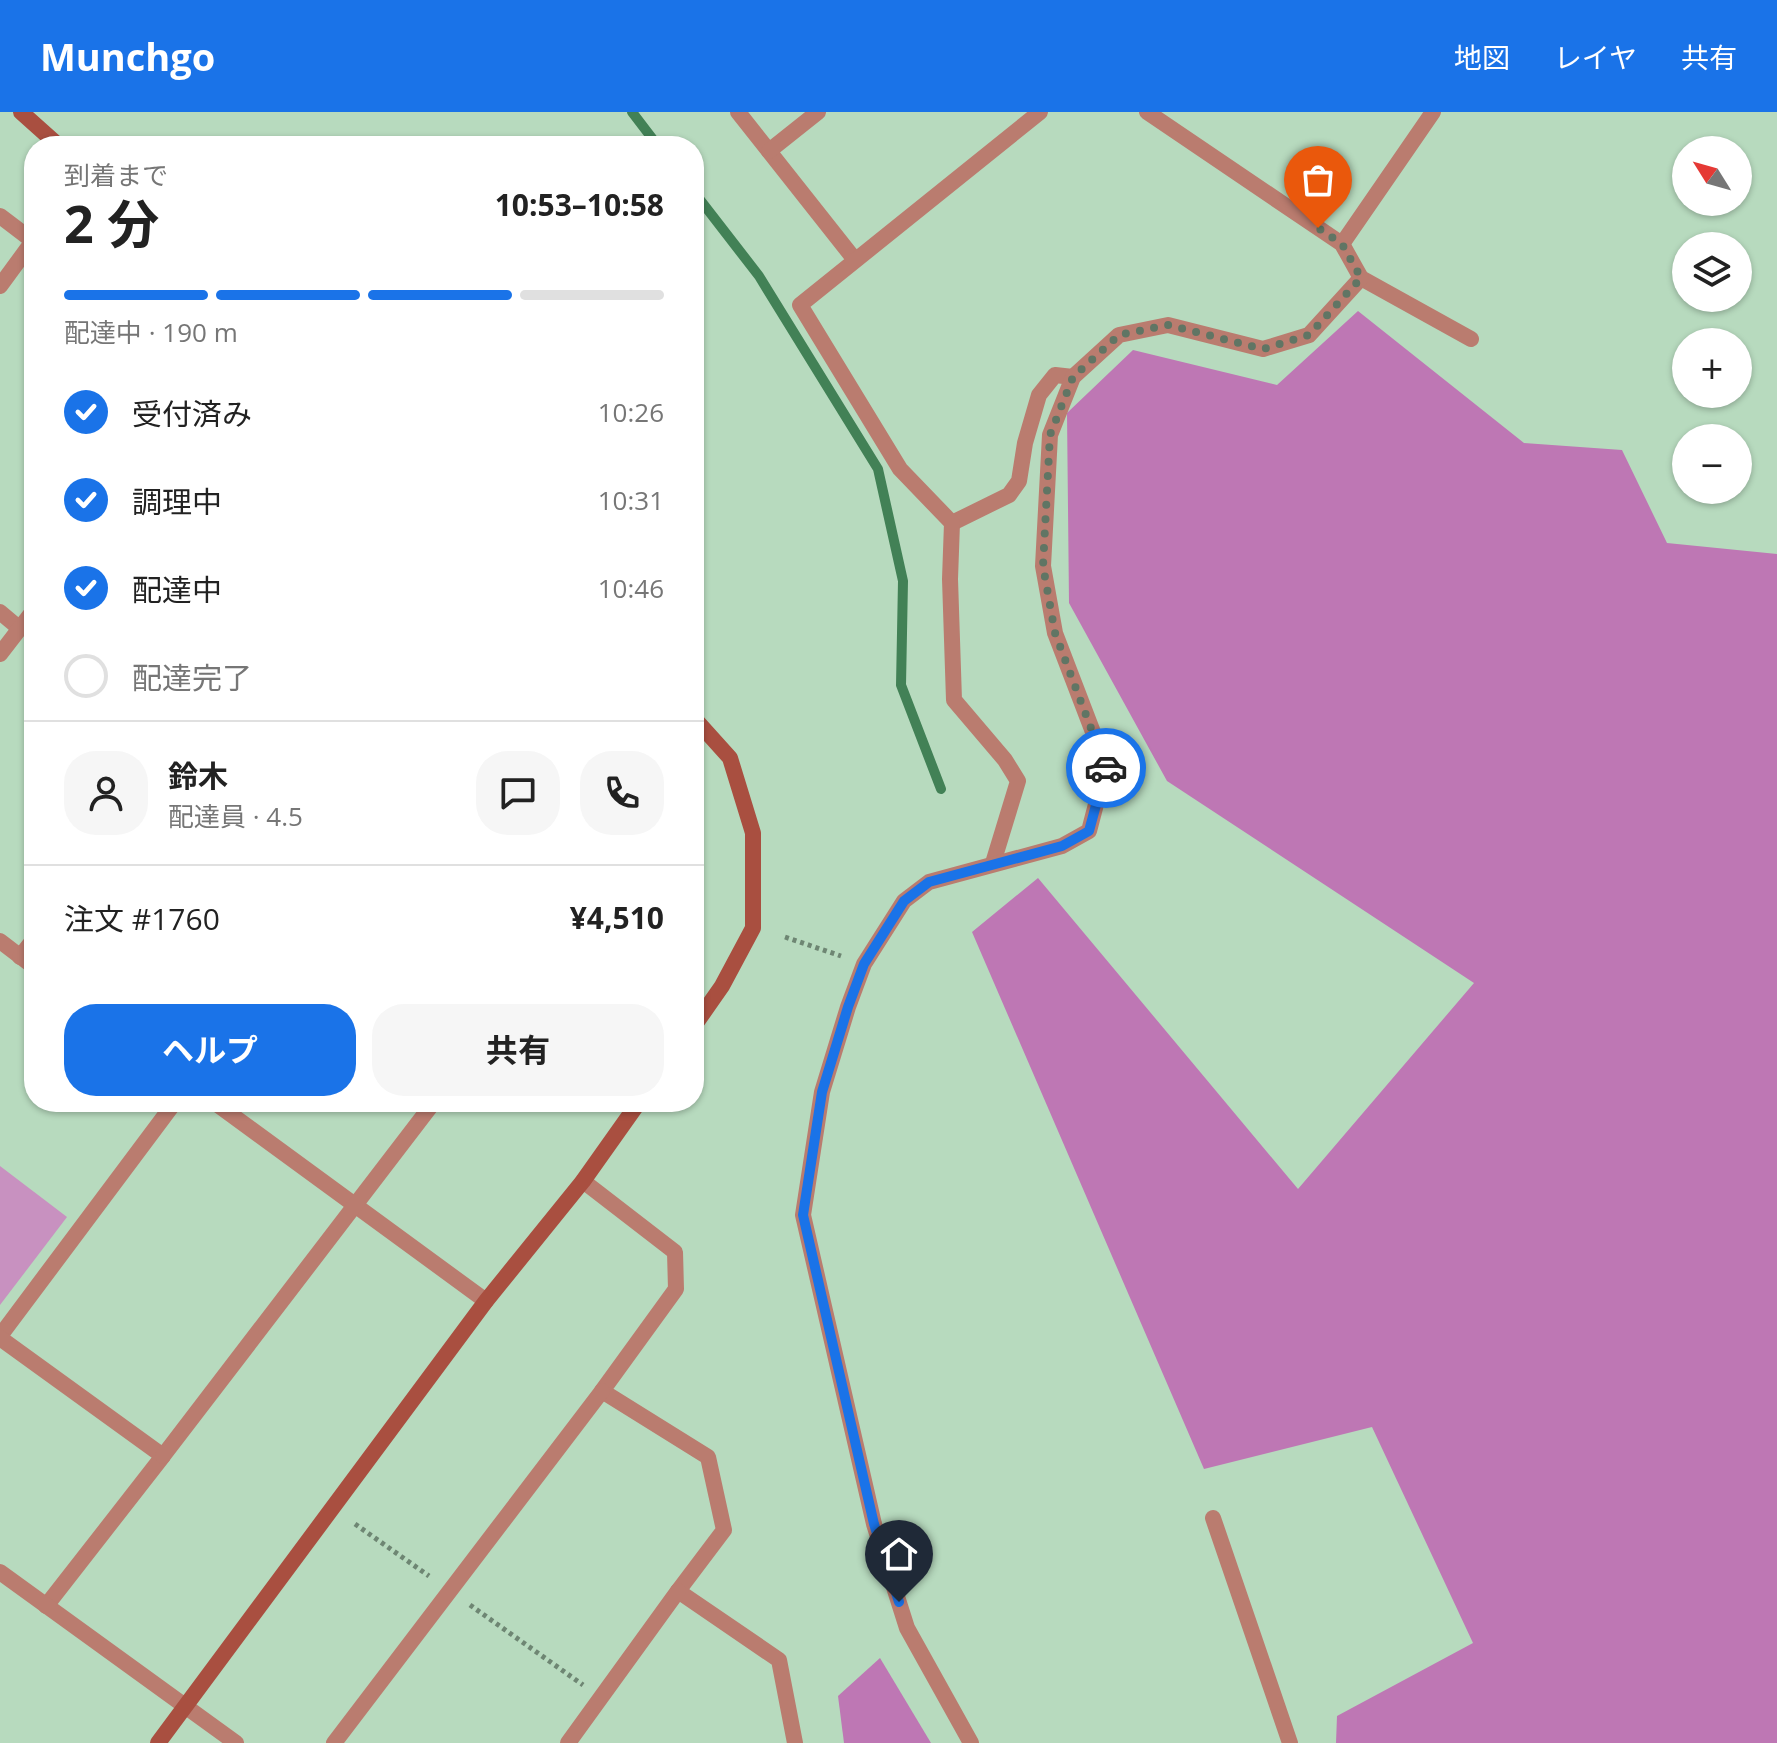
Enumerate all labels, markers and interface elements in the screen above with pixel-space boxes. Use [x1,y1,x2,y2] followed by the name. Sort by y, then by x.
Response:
[40,30,215,82] text: Munchgo
[1454,38,1510,76] text: 地図
[1554,38,1637,76] text: レイヤ
[1681,38,1737,76] text: 共有
[1672,136,1752,216] north arrow
[1672,136,1752,504] map controls
[1284,146,1352,228] pin
[64,157,168,193] text: 到着まで
[1296,158,1340,202] icon: bag
[495,184,664,225] text: 10:53–10:58
[64,187,159,258] text: 2 分
[1672,232,1752,312] button: layers
[64,314,238,350] text: 配達中 · 190 m
[1672,328,1752,408] button: +
[64,390,108,434] icon: check
[132,393,252,434] text: 受付済み
[598,394,664,430] text: 10:26
[1672,424,1752,504] button: −
[64,478,108,522] icon: check
[132,481,222,522] text: 調理中
[598,482,664,518] text: 10:31
[64,566,108,610] icon: check
[132,569,222,610] text: 配達中
[598,570,664,606] text: 10:46
[132,657,252,698] text: 配達完了
[1066,728,1146,808] courier
[1084,746,1128,790] icon: car
[64,751,148,835] button: person
[476,751,560,835] button: chat
[580,751,664,835] button: phone
[168,755,228,796] text: 鈴木
[168,798,303,834] text: 配達員 · 4.5
[570,897,664,938] text: ¥4,510
[64,898,220,939] text: 注文 #1760
[64,1004,356,1096] button: ヘルプ
[372,1004,664,1096] button: 共有
[865,1520,933,1602] pin
[877,1532,921,1576] icon: home

